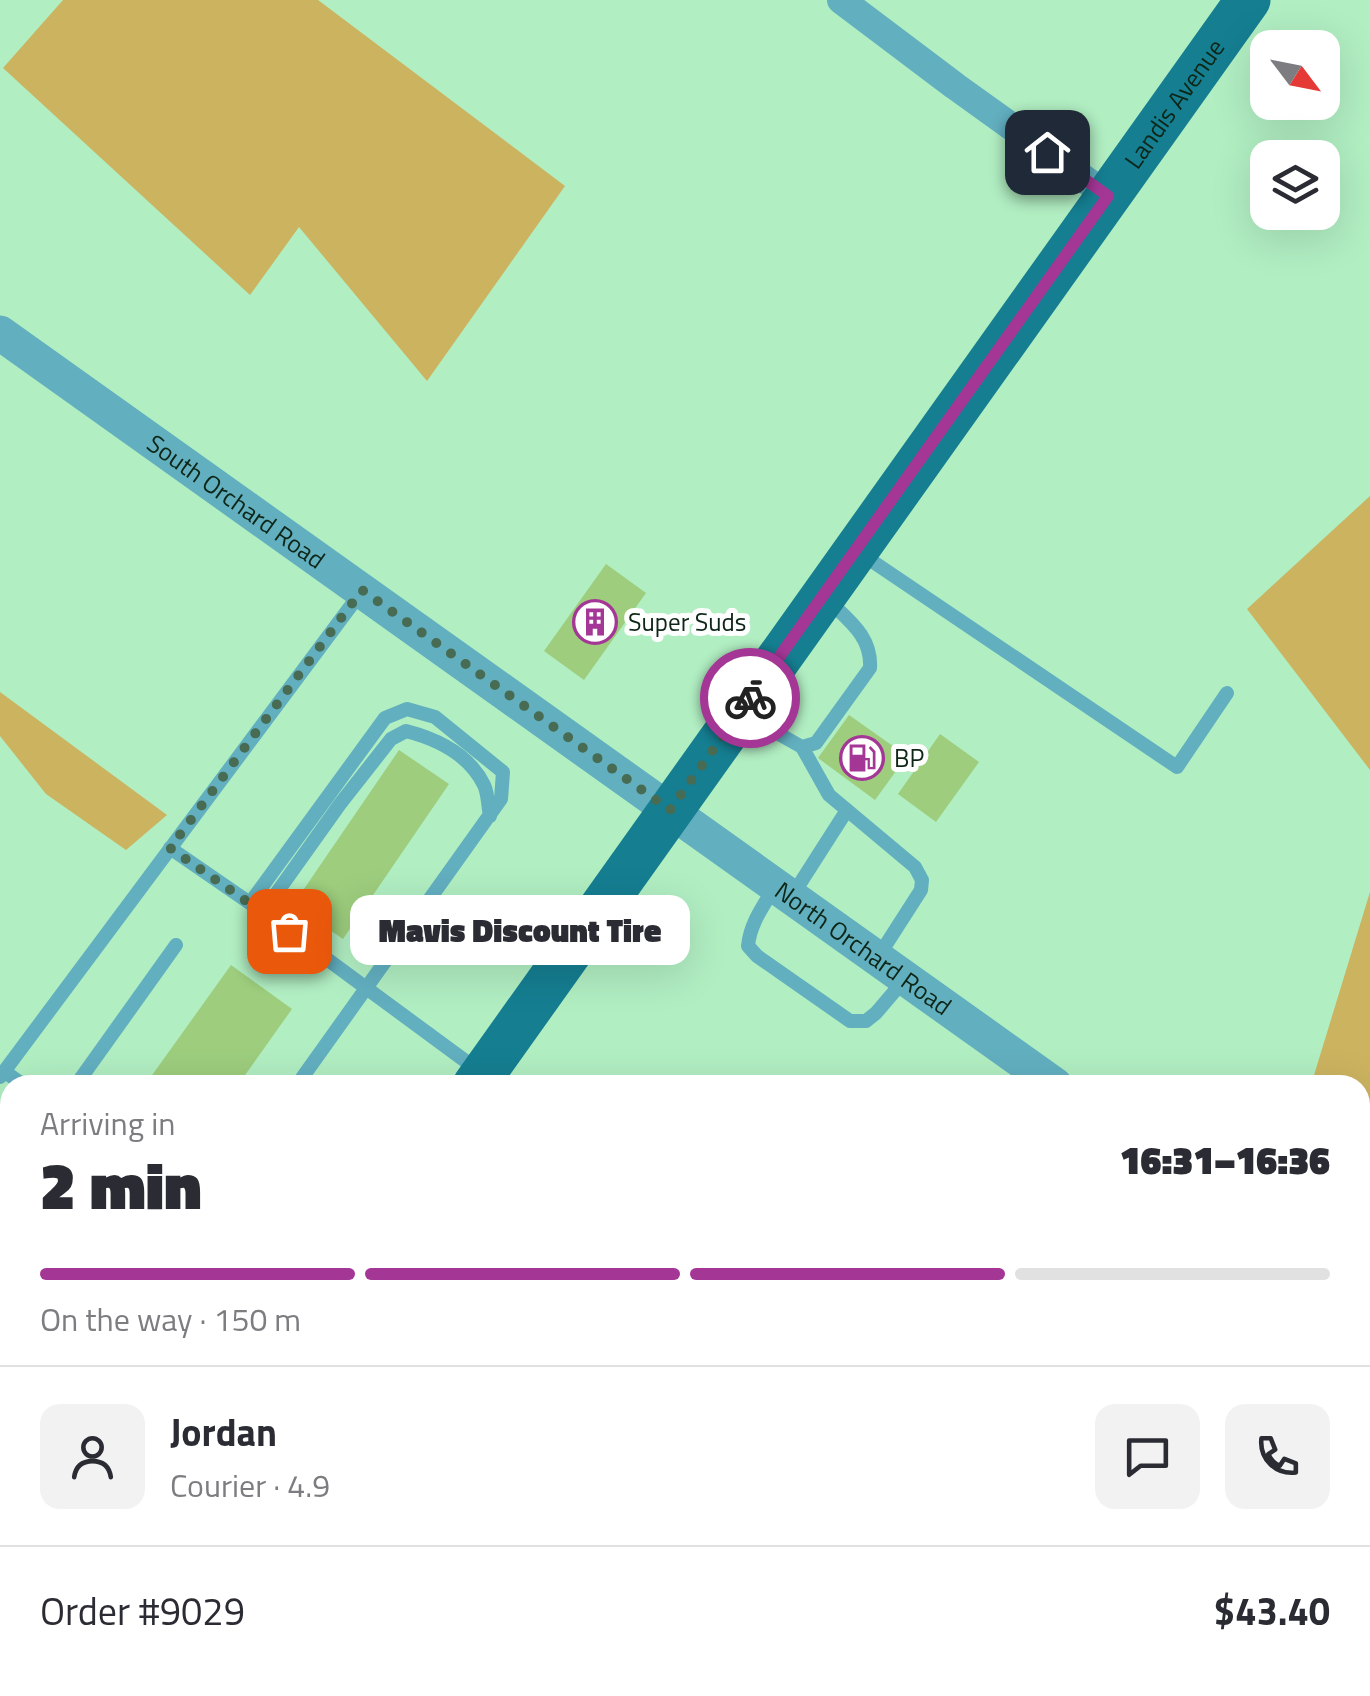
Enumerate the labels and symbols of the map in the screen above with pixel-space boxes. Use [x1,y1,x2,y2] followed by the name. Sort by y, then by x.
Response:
[1250,30,1340,120] north arrow
[1115,31,1234,177] street label: Landis Avenue
[1005,110,1090,195] pin
[139,425,333,578] street label: South Orchard Road
[572,599,618,645] building icon: Super Suds
[628,603,746,641] place label: Super Suds
[700,648,800,748] courier
[839,735,885,781] fuel station icon: BP
[894,739,924,777] place label: BP
[767,872,959,1025] street label: North Orchard Road
[247,889,332,974] pin
[349,896,689,966] callout: Mavis Discount Tire

